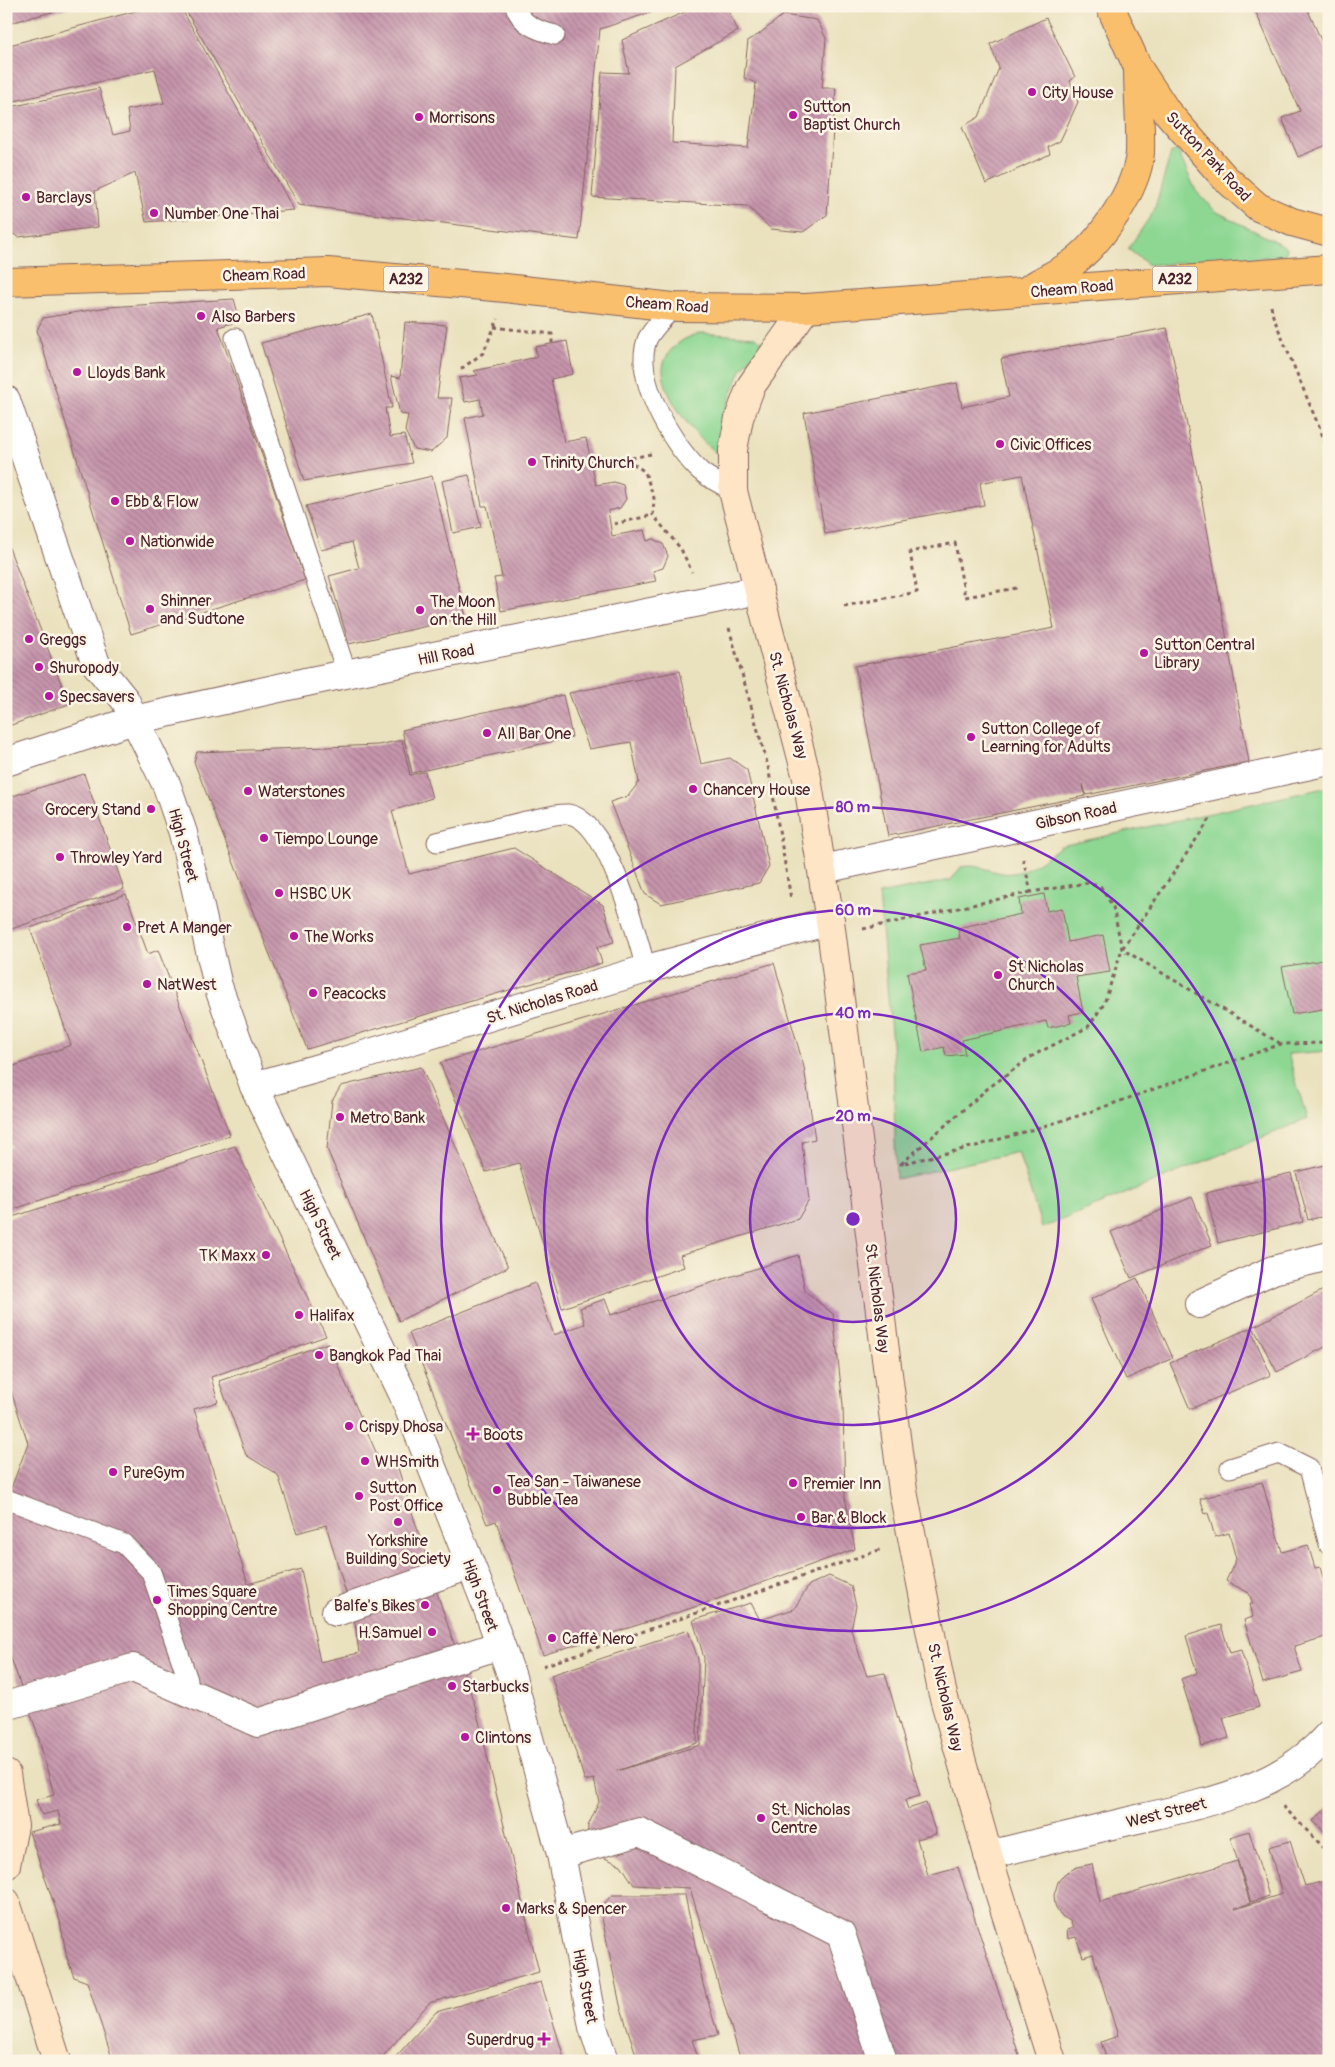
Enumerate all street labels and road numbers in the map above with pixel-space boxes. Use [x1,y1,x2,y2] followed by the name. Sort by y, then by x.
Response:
[1161,107,1255,206] street label: Sutton Park Road
[222,264,306,286] street label: Cheam Road
[384,266,428,292] road number: A232
[1152,266,1198,292] road number: A232
[1030,275,1115,303] street label: Cheam Road
[625,292,709,318] street label: Cheam Road
[416,640,476,670] street label: Hill Road
[764,649,812,761] street label: St. Nicholas Way
[1034,798,1119,834] street label: Gibson Road
[164,806,203,885] street label: High Street
[484,975,601,1028] street label: St. Nicholas Road
[295,1186,346,1263] street label: High Street
[860,1242,894,1354] street label: St. Nicholas Way
[458,1556,503,1635] street label: High Street
[923,1641,967,1753] street label: St. Nicholas Way
[1124,1793,1209,1833] street label: West Street
[568,1947,602,2026] street label: High Street

